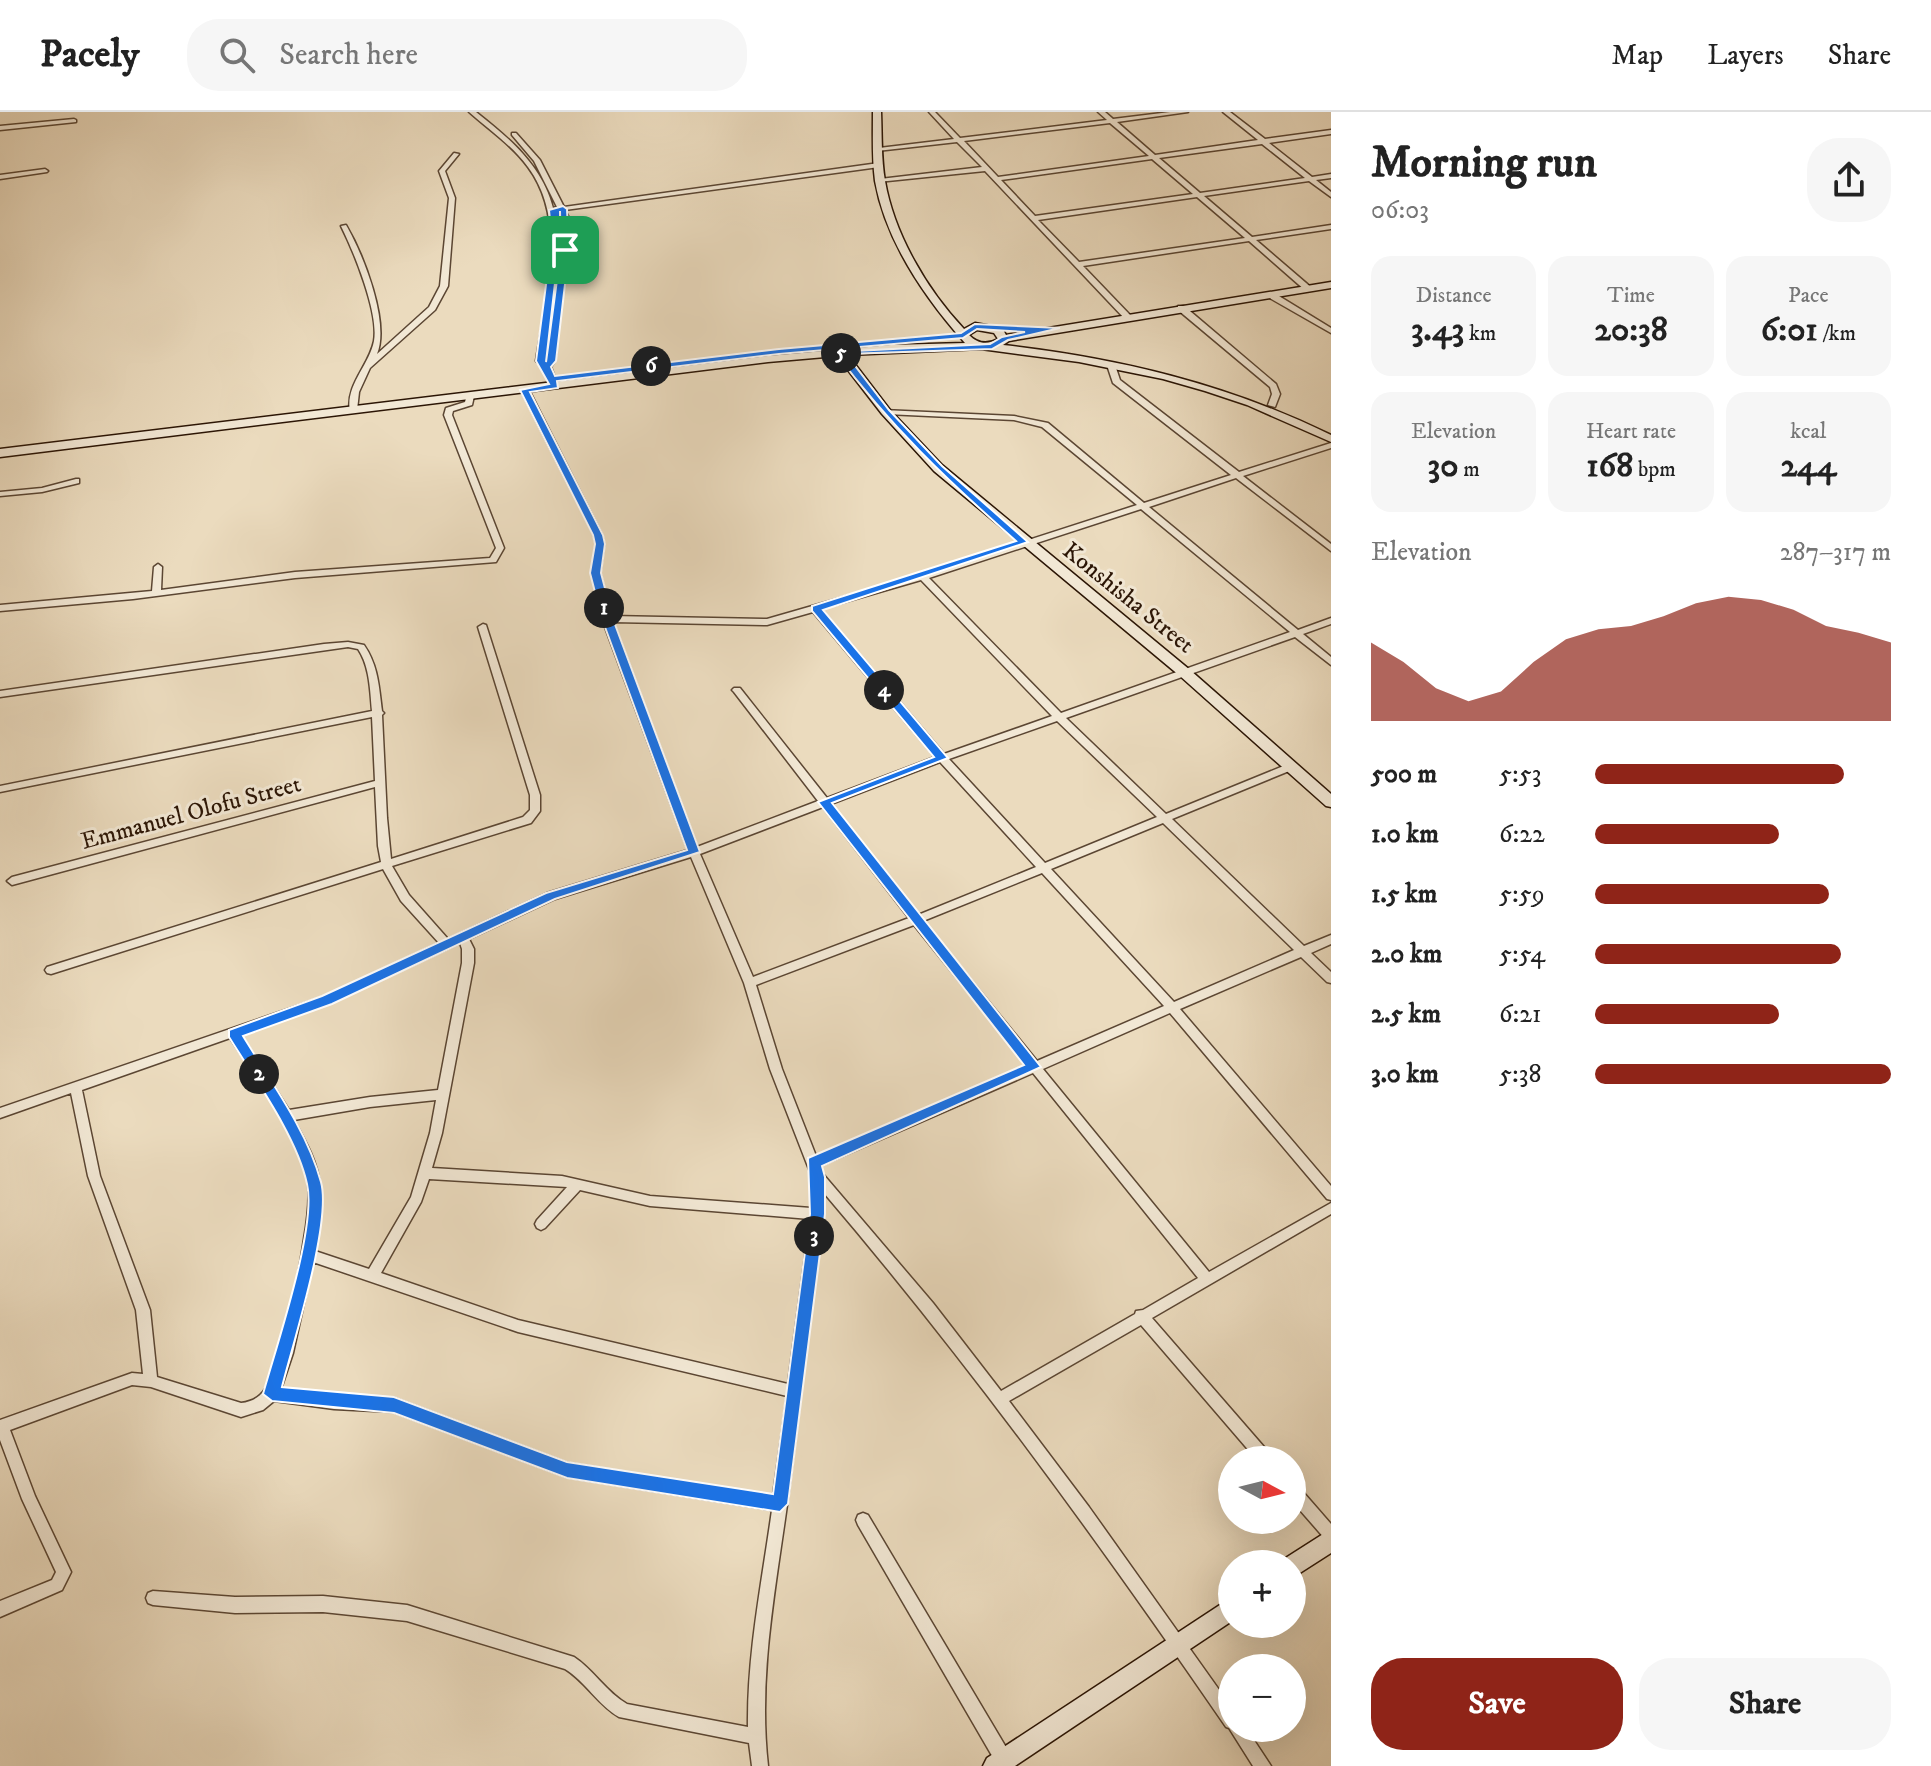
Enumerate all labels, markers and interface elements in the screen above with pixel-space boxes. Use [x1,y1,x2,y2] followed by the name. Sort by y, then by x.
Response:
[187,19,747,91] search box
[40,31,139,79] text: Pacely
[215,33,259,77] icon: search
[279,37,418,74] text: Search here
[1612,38,1663,73] text: Map
[1707,38,1784,73] text: Layers
[1828,38,1891,73] text: Share
[1371,136,1597,191] text: Morning run
[1807,138,1891,222] button: share
[1371,194,1429,227] text: 06:03
[531,216,599,284] pin
[543,228,587,272] icon: arrive
[1416,282,1492,309] text: Distance
[1607,282,1655,309] text: Time
[1788,282,1829,309] text: Pace
[1411,309,1464,351] text: 3.43
[1594,309,1668,351] text: 20:38
[1761,309,1818,351] text: 6:01
[1464,320,1496,347] text: km
[1818,320,1856,347] text: /km
[821,333,861,373] pin: 5
[836,339,846,366] text: 5
[631,346,671,386] pin: 6
[645,352,657,379] text: 6
[1411,418,1496,445] text: Elevation
[1586,418,1676,445] text: Heart rate
[1790,418,1826,445] text: kcal
[1428,445,1459,487] text: 30
[1586,445,1633,487] text: 168
[1780,445,1836,487] text: 244
[1459,456,1480,483] text: m
[1633,456,1676,483] text: bpm
[1056,536,1200,660] street label: Konshisha Street
[1371,536,1472,569] text: Elevation
[1780,536,1891,569] text: 287–317 m
[584,588,624,628] pin: 1
[600,594,608,621] text: 1
[864,670,904,710] pin: 4
[878,676,890,703] text: 4
[1371,758,1437,791] text: 500 m
[1499,758,1541,791] text: 5:53
[78,769,304,857] street label: Emmanuel Olofu Street
[1371,818,1439,851] text: 1.0 km
[1499,818,1545,851] text: 6:22
[1371,878,1437,911] text: 1.5 km
[1499,878,1545,911] text: 5:59
[1371,938,1442,971] text: 2.0 km
[1499,938,1545,971] text: 5:54
[1371,998,1441,1031] text: 2.5 km
[1499,998,1542,1031] text: 6:21
[239,1054,279,1094] pin: 2
[1371,1058,1439,1091] text: 3.0 km
[1499,1058,1541,1091] text: 5:38
[254,1060,264,1087] text: 2
[794,1216,834,1256] pin: 3
[810,1222,818,1249] text: 3
[1218,1446,1306,1534] north arrow
[1218,1446,1306,1742] map controls
[1218,1550,1306,1638] button: +
[1218,1654,1306,1742] button: −
[1371,1658,1623,1750] button: Save
[1639,1658,1891,1750] button: Share

